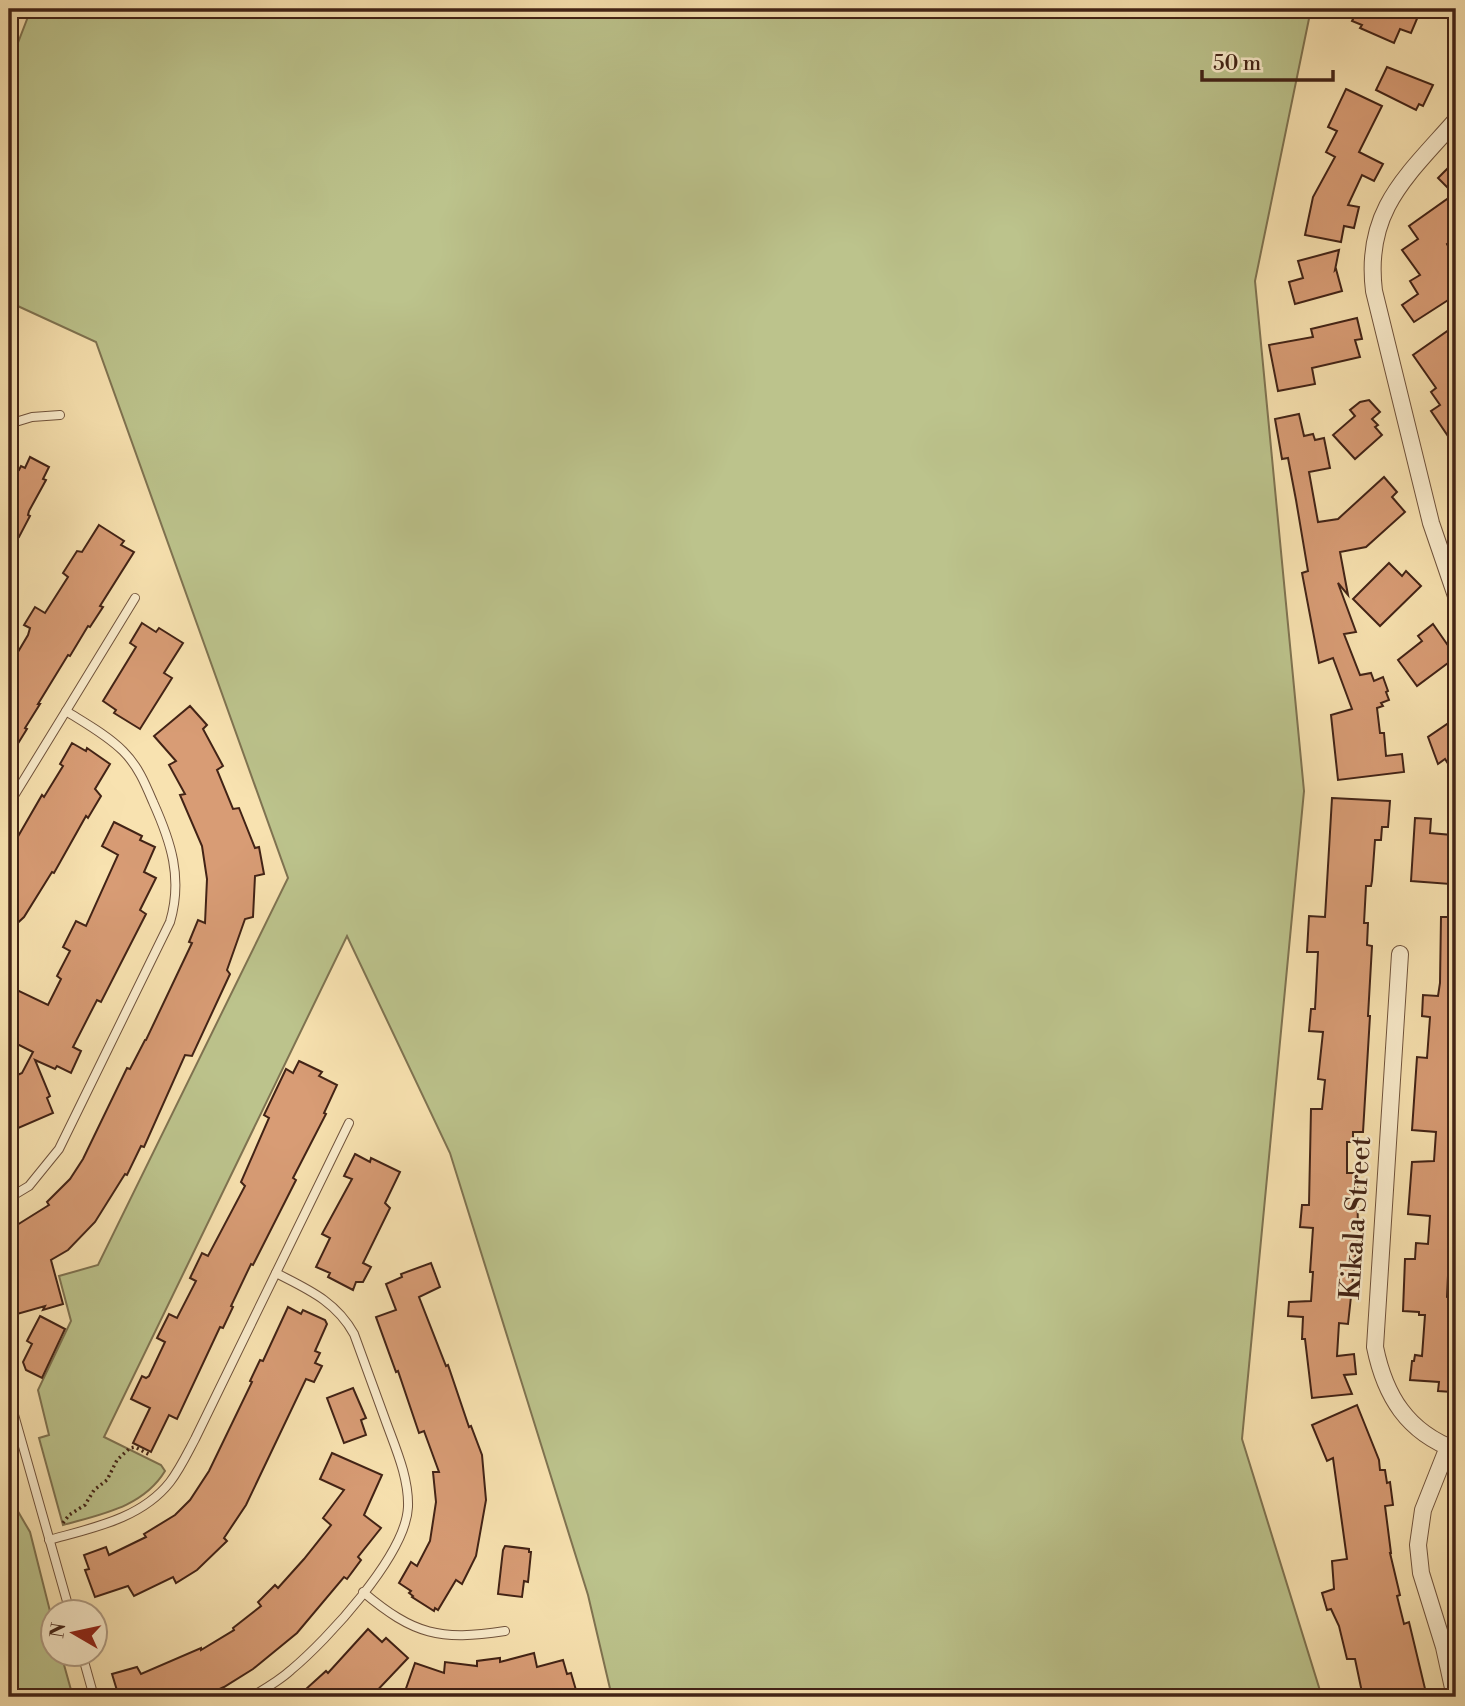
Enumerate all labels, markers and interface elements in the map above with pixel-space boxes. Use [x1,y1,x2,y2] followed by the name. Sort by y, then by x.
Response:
[1202,38,1334,82] scale bar
[1213,51,1261,77] text: 50 m
[1333,1135,1379,1301] street label: Kikala Street
[38,1598,108,1668] north arrow
[45,1621,71,1640] text: N

